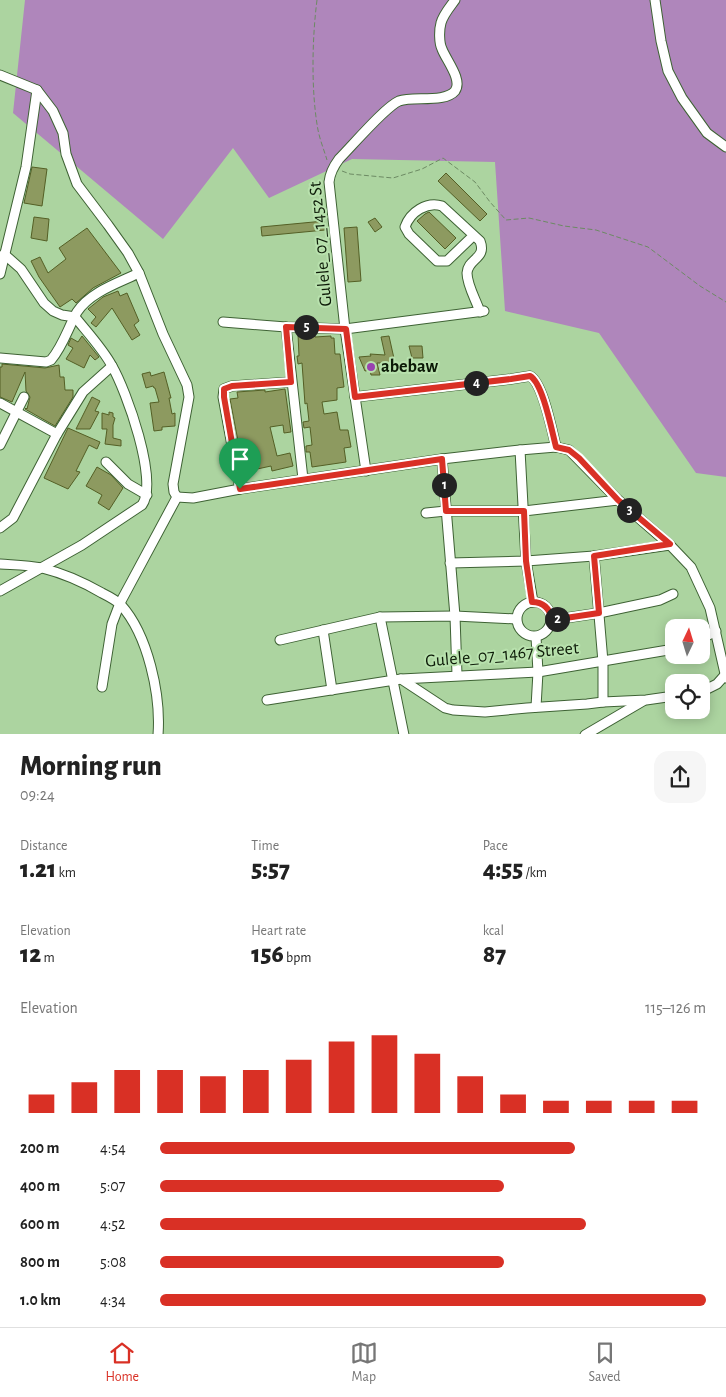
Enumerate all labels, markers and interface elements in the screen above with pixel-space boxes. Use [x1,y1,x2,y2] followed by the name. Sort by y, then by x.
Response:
[307,180,335,307] street label: Gulele_07_1452 St
[294,314,318,340] pin: 5
[303,320,310,334] text: 5
[381,358,438,376] place label: abebaw
[365,361,377,373] marker: abebaw
[464,370,488,396] pin: 4
[473,376,480,390] text: 4
[219,438,261,489] pin
[226,445,254,473] icon: arrive
[432,472,456,498] pin: 1
[442,478,447,492] text: 1
[616,498,642,522] pin: 3
[626,503,633,517] text: 3
[544,606,570,632] pin: 2
[554,612,561,626] text: 2
[665,619,710,664] north arrow
[665,619,710,719] map controls
[425,639,580,671] street label: Gulele_07_1467 Street
[665,674,710,719] button: locate
[654,751,706,803] button: share
[20,753,162,781] text: Morning run
[20,787,55,803] text: 09:24
[20,839,67,853] text: Distance
[251,839,279,853] text: Time
[483,839,508,853] text: Pace
[20,857,56,882] text: 1.21
[251,857,290,882] text: 5:57
[483,857,523,882] text: 4:55
[56,866,76,880] text: km
[523,866,547,880] text: /km
[20,924,71,938] text: Elevation
[251,924,306,938] text: Heart rate
[483,924,504,938] text: kcal
[20,942,41,967] text: 12
[251,942,284,967] text: 156
[483,942,506,967] text: 87
[41,951,55,965] text: m
[284,951,311,965] text: bpm
[20,1000,78,1016] text: Elevation
[645,1000,706,1016] text: 115–126 m
[20,1140,60,1156] text: 200 m
[100,1140,126,1156] text: 4:54
[20,1178,60,1194] text: 400 m
[100,1178,125,1194] text: 5:07
[20,1216,60,1232] text: 600 m
[100,1216,125,1232] text: 4:52
[20,1254,60,1270] text: 800 m
[100,1254,126,1270] text: 5:08
[20,1292,61,1308] text: 1.0 km
[100,1292,126,1308] text: 4:34
[105,1339,139,1386] tab: Home
[350,1339,378,1386] tab: Map
[589,1339,621,1386] tab: Saved

